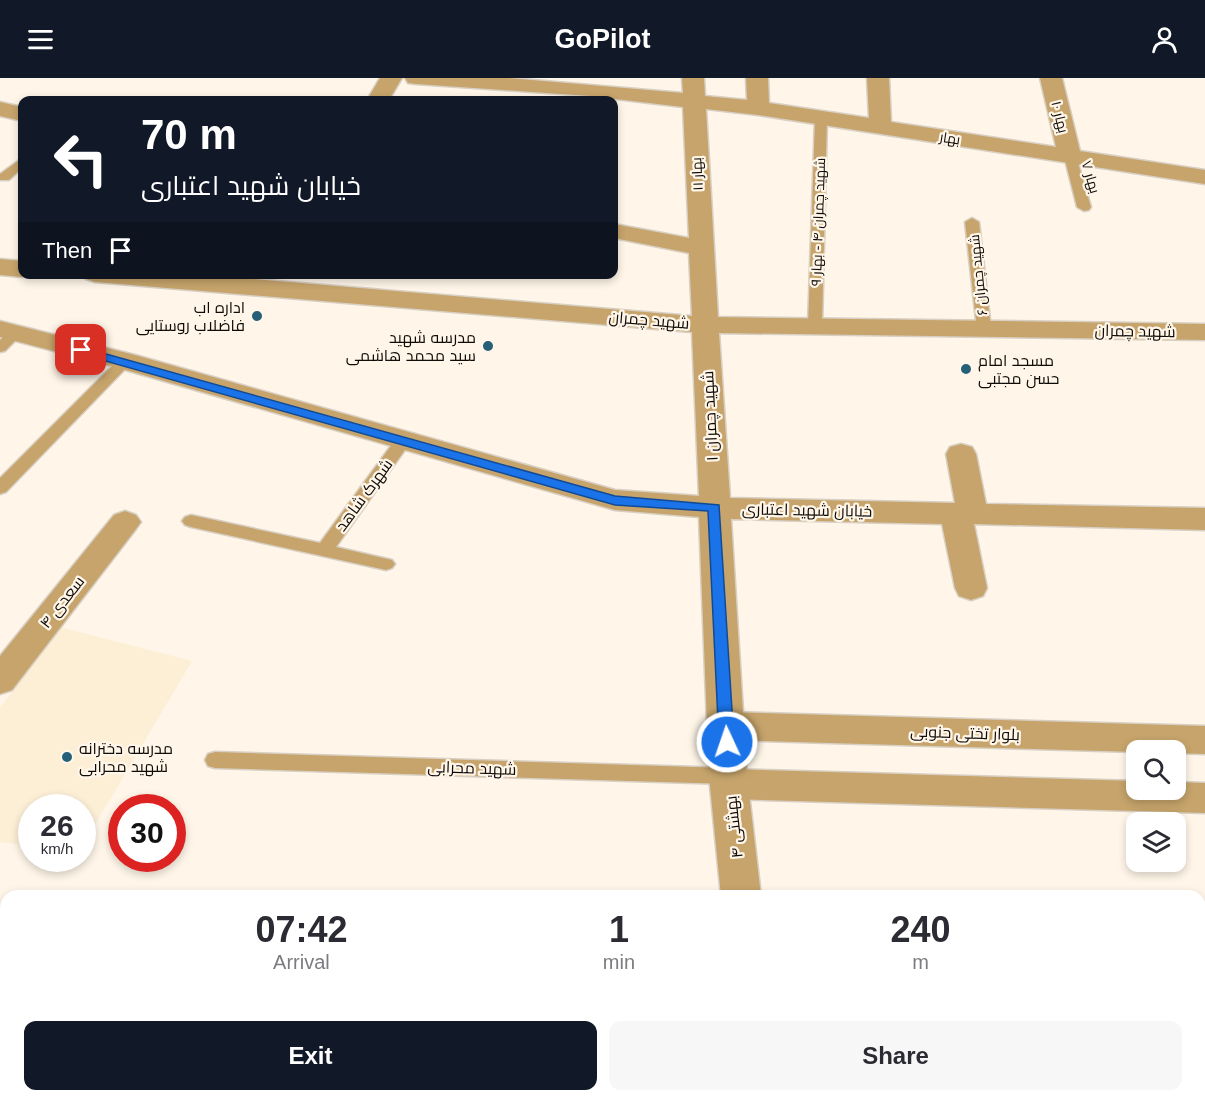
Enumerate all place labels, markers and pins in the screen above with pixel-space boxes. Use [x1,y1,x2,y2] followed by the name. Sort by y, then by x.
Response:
[136,299,245,336] place label: اداره اب فاضلاب روستایی
[250,309,264,323] marker: اداره اب فاضلاب روستایی
[55,324,106,375] pin
[346,329,476,366] place label: مدرسه شهید سید محمد هاشمی
[481,339,495,353] marker: مدرسه شهید سید محمد هاشمی
[978,352,1059,389] place label: مسجد امام حسن مجتبی
[959,362,973,376] marker: مسجد امام حسن مجتبی
[79,740,173,777] place label: مدرسه دخترانه شهید محرابی
[60,750,74,764] marker: مدرسه دخترانه شهید محرابی

